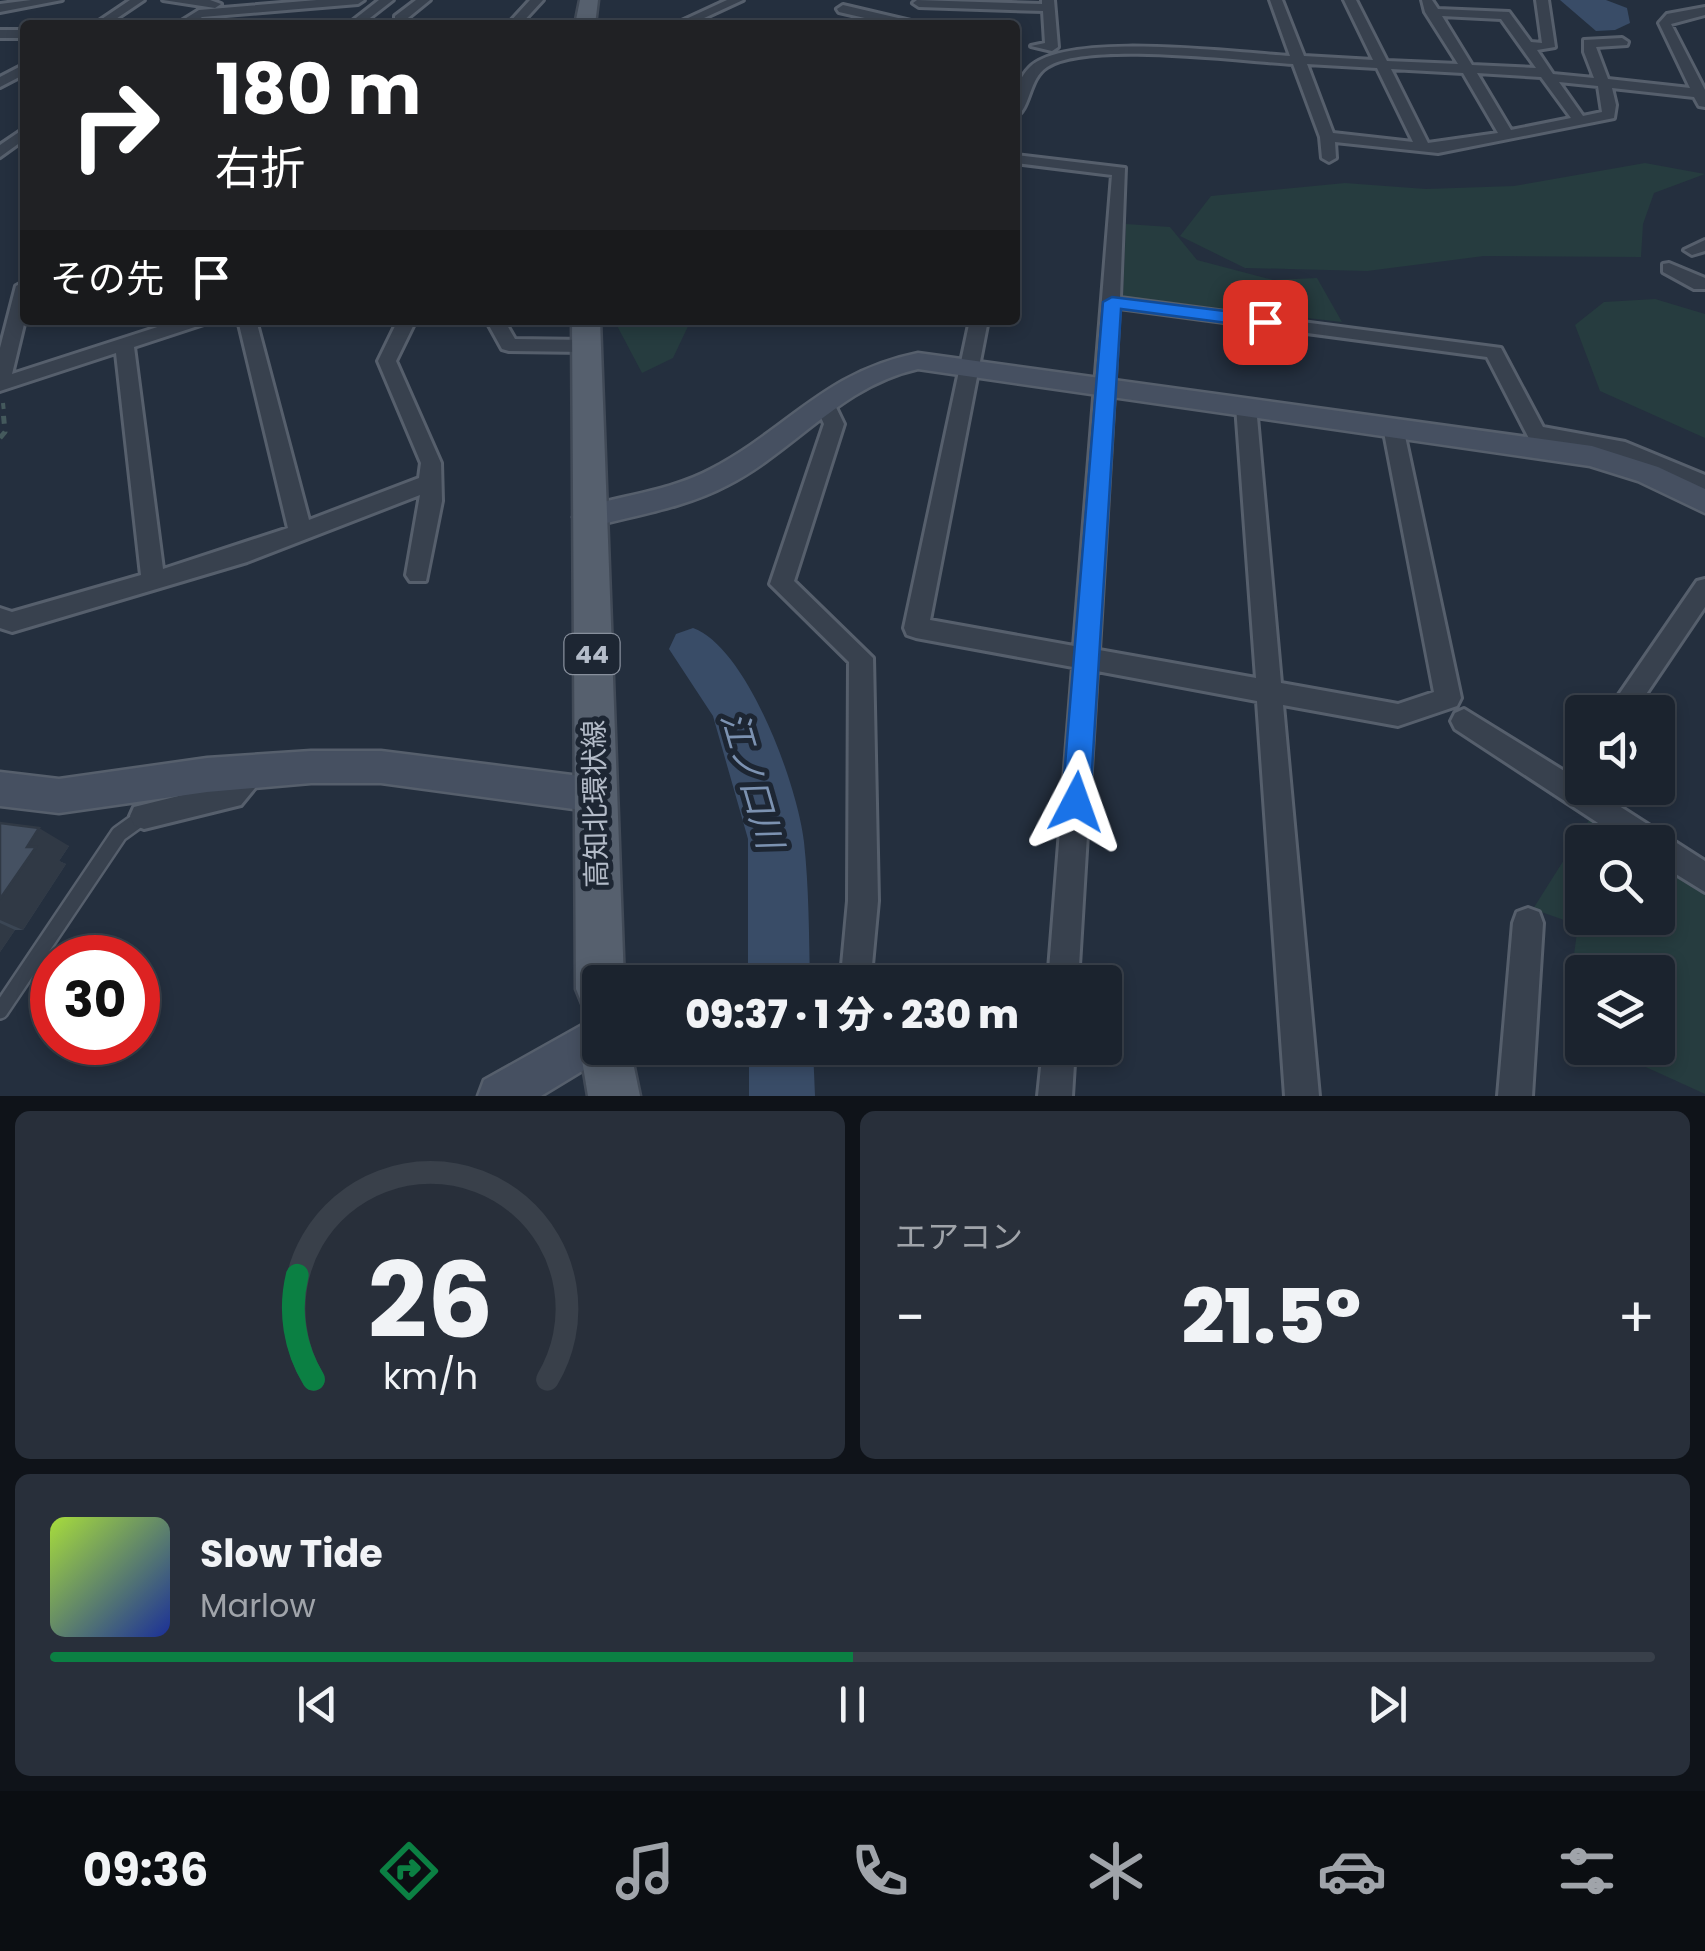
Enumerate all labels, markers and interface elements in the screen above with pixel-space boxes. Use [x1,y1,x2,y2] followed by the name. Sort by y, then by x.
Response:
[215,40,421,139] text: 180 m
[50,60,180,190] icon: right
[215,137,305,200] text: 右折
[184,250,239,305] icon: arrive
[50,252,164,305] text: その先
[1223,280,1308,365] pin
[1238,295,1293,350] icon: arrive
[564,634,620,674] road number: 44
[1565,695,1675,1065] map controls
[1565,695,1675,805] button: sound
[710,706,796,858] water label: 江ノ口川
[575,720,616,888] street label: 高知北環状線
[1024,750,1128,854] position arrow
[1565,825,1675,935] button: search
[30,935,160,1065] speed limit sign: 30
[1565,955,1675,1065] button: layers
[685,988,1019,1041] text: 09:37 · 1 分 · 230 m
[895,1214,1023,1259] text: エアコン
[367,1228,493,1373] text: 26
[1182,1264,1361,1369] text: 21.5°
[895,1279,925,1356] text: −
[1617,1279,1655,1356] text: +
[382,1351,478,1402] text: km/h
[200,1527,383,1580] text: Slow Tide
[200,1583,316,1628] text: Marlow
[290,1677,345,1732] icon: previous
[825,1677,880,1732] icon: pause
[1360,1677,1415,1732] icon: next
[374,1836,444,1906] icon: directions
[610,1836,680,1906] icon: music
[845,1836,915,1906] icon: phone
[1081,1836,1151,1906] icon: climate
[1317,1836,1387,1906] icon: car
[1552,1836,1622,1906] icon: filters
[83,1839,208,1902] text: 09:36

